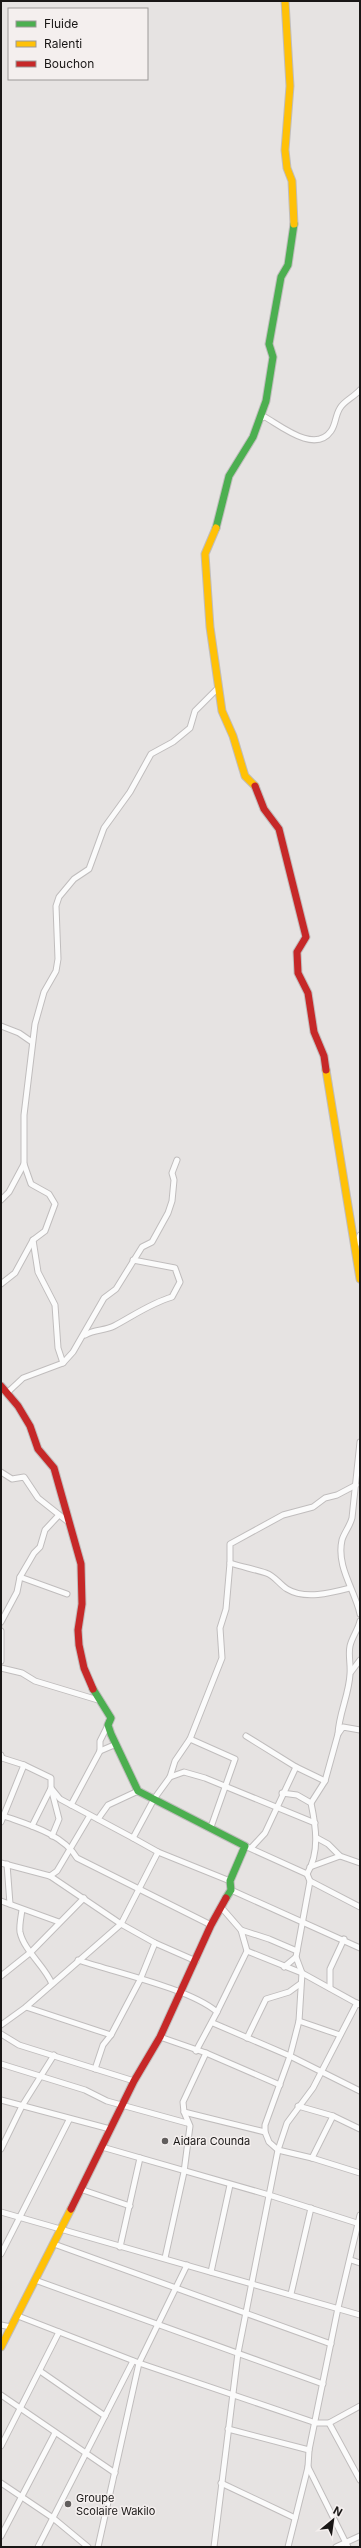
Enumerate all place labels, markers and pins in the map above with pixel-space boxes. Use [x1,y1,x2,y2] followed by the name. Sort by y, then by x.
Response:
[173,2134,250,2148] place label: Aidara Counda
[160,2136,170,2146] marker: Aidara Counda
[76,2491,156,2518] place label: Groupe Scolaire Wakilo
[63,2499,73,2509] marker: Groupe Scolaire Wakilo

